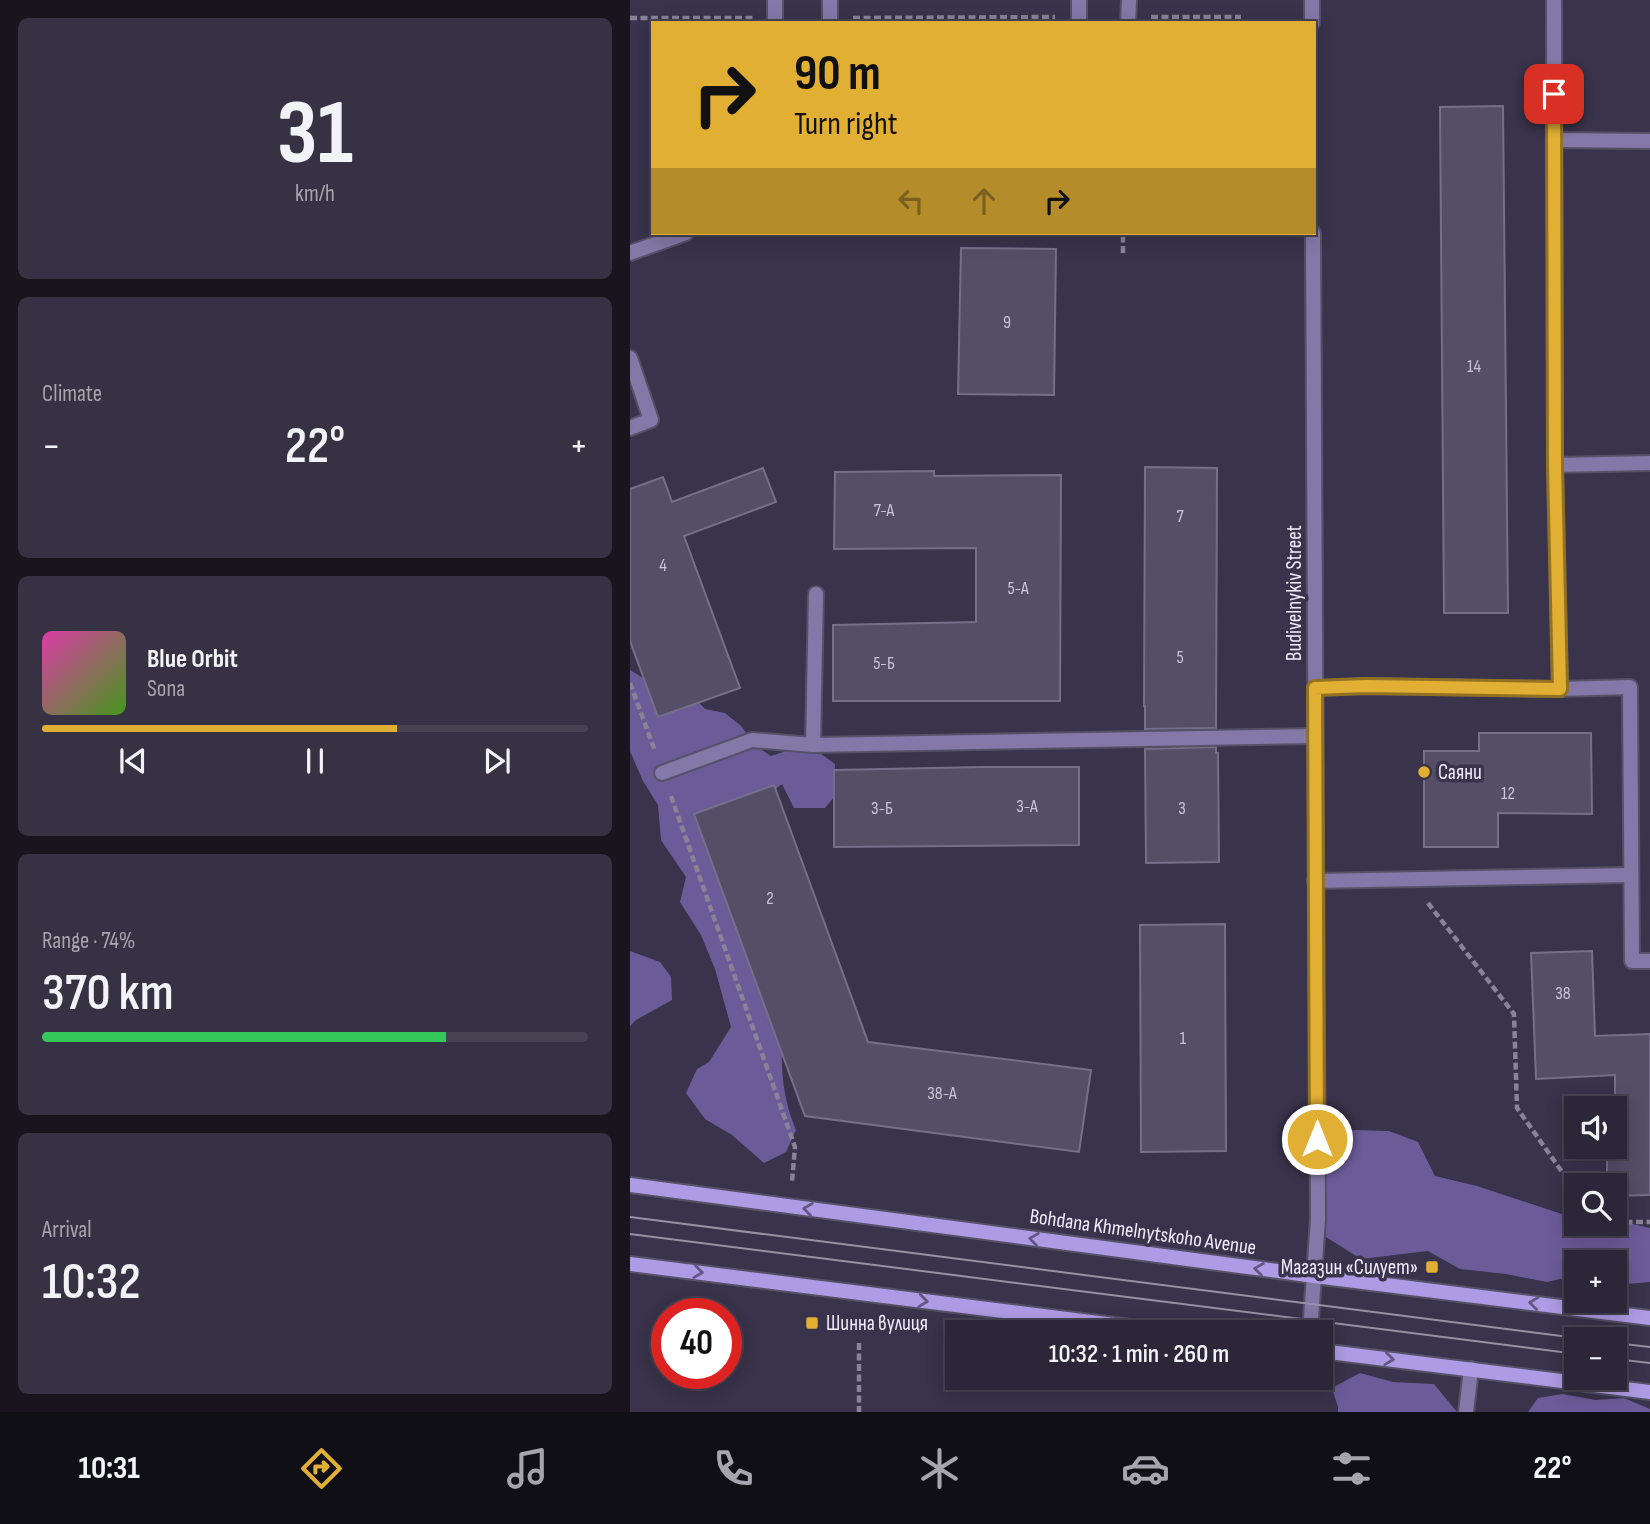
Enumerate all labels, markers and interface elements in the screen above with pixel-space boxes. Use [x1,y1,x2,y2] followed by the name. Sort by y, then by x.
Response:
[794,45,881,104] text: 90 m
[679,49,770,140] icon: right
[1524,64,1584,124] pin
[1535,75,1573,113] icon: arrive
[277,80,353,189] text: 31
[794,105,898,144] text: Turn right
[295,180,335,208] text: km/h
[892,182,930,220] icon: left
[965,182,1003,220] icon: ahead
[1038,182,1076,220] icon: right
[1003,312,1011,333] house number: 9
[1467,356,1481,377] house number: 14
[42,380,102,408] text: Climate
[285,415,345,478] text: 22°
[42,424,61,469] text: −
[569,424,588,469] text: +
[874,500,894,521] house number: 7-А
[1176,506,1184,527] house number: 7
[1282,525,1307,661] street label: Budivelnykiv Street
[659,555,667,576] house number: 4
[1007,578,1029,599] house number: 5-А
[147,644,238,675] text: Blue Orbit
[1176,647,1184,668] house number: 5
[873,653,895,674] house number: 5-Б
[147,675,185,703] text: Sona
[114,742,152,780] icon: previous
[296,742,334,780] icon: pause
[478,742,516,780] icon: next
[1438,760,1482,785] place label: Саяни
[1416,764,1432,780] marker: Саяни
[1501,783,1515,804] house number: 12
[1016,796,1038,817] house number: 3-А
[871,798,893,819] house number: 3-Б
[1178,798,1186,819] house number: 3
[766,888,774,909] house number: 2
[42,927,136,955] text: Range · 74%
[42,962,174,1025] text: 370 km
[1555,983,1571,1004] house number: 38
[1180,1028,1187,1049] house number: 1
[927,1083,957,1104] house number: 38-А
[1564,1096,1627,1390] map controls
[1564,1096,1627,1159] button: sound
[1280,1102,1354,1176] position arrow
[1564,1173,1627,1236] button: search
[802,1202,814,1217] one-way arrow
[1028,1204,1258,1260] street label: Bohdana Khmelnytskoho Avenue
[42,1216,91,1244] text: Arrival
[1028,1231,1040,1246] one-way arrow
[1564,1250,1627,1313] button: +
[42,1251,141,1314] text: 10:32
[1281,1255,1418,1280] place label: Магазин «Силует»
[1424,1259,1440,1275] marker: Магазин «Силует»
[1254,1261,1265,1276] one-way arrow
[692,1265,704,1280] one-way arrow
[918,1293,929,1308] one-way arrow
[1528,1296,1540,1311] one-way arrow
[651,1298,742,1389] speed limit sign: 40
[826,1311,928,1336] place label: Шинна вулиця
[804,1315,820,1331] marker: Шинна вулиця
[1564,1327,1627,1390] button: −
[1049,1339,1229,1370] text: 10:32 · 1 min · 260 m
[1383,1352,1395,1367] one-way arrow
[297,1444,346,1493] icon: directions
[503,1444,552,1493] icon: music
[709,1444,758,1493] icon: phone
[915,1444,964,1493] icon: climate
[1121,1444,1170,1493] icon: car
[1327,1444,1376,1493] icon: filters
[79,1449,140,1488] text: 10:31
[1533,1449,1571,1488] text: 22°

